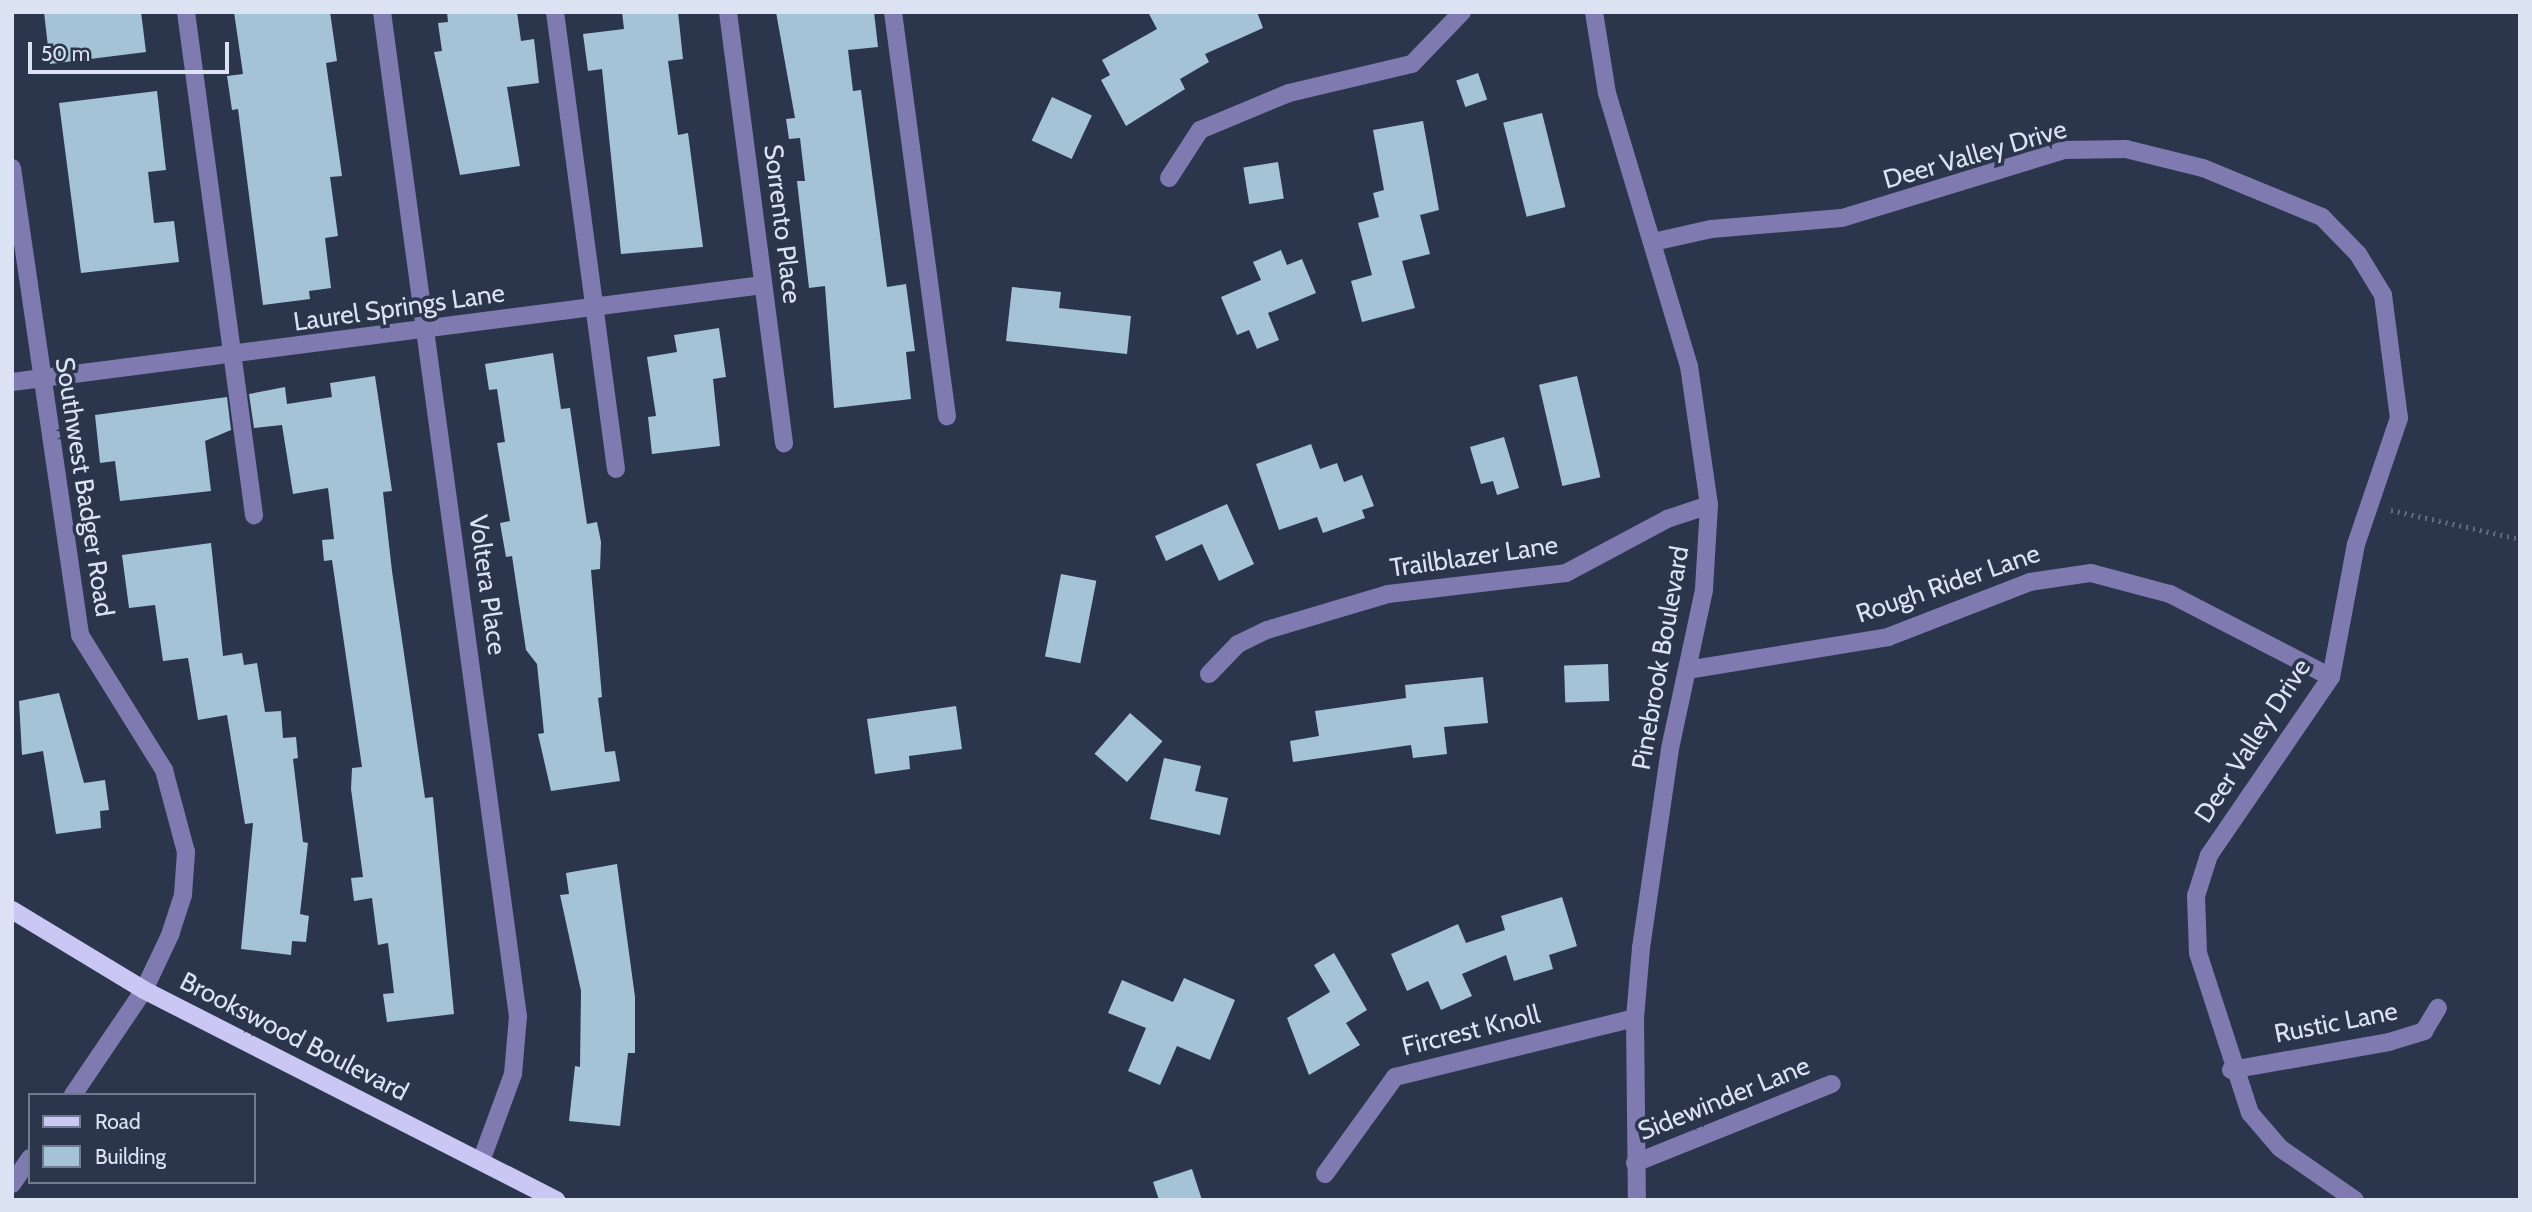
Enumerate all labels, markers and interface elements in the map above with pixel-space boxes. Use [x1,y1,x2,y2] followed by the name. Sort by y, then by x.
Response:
[32,28,233,72] scale bar
[41,41,90,66] text: 50 m
[1880,114,2070,196] street label: Deer Valley Drive
[757,143,807,305] street label: Sorrento Place
[291,278,507,338] street label: Laurel Springs Lane
[48,355,120,619] street label: Southwest Badger Road
[462,513,512,657] street label: Voltera Place
[1388,530,1560,584] street label: Trailblazer Lane
[1852,538,2044,630] street label: Rough Rider Lane
[1626,544,1696,772] street label: Pinebrook Boulevard
[2188,653,2318,829] street label: Deer Valley Drive
[175,966,413,1108] street label: Brookswood Boulevard
[2272,996,2400,1050] street label: Rustic Lane
[1399,999,1543,1063] street label: Fircrest Knoll
[1634,1050,1814,1148] street label: Sidewinder Lane
[28,1093,256,1184] legend
[95,1109,141,1134] text: Road
[95,1144,166,1169] text: Building

